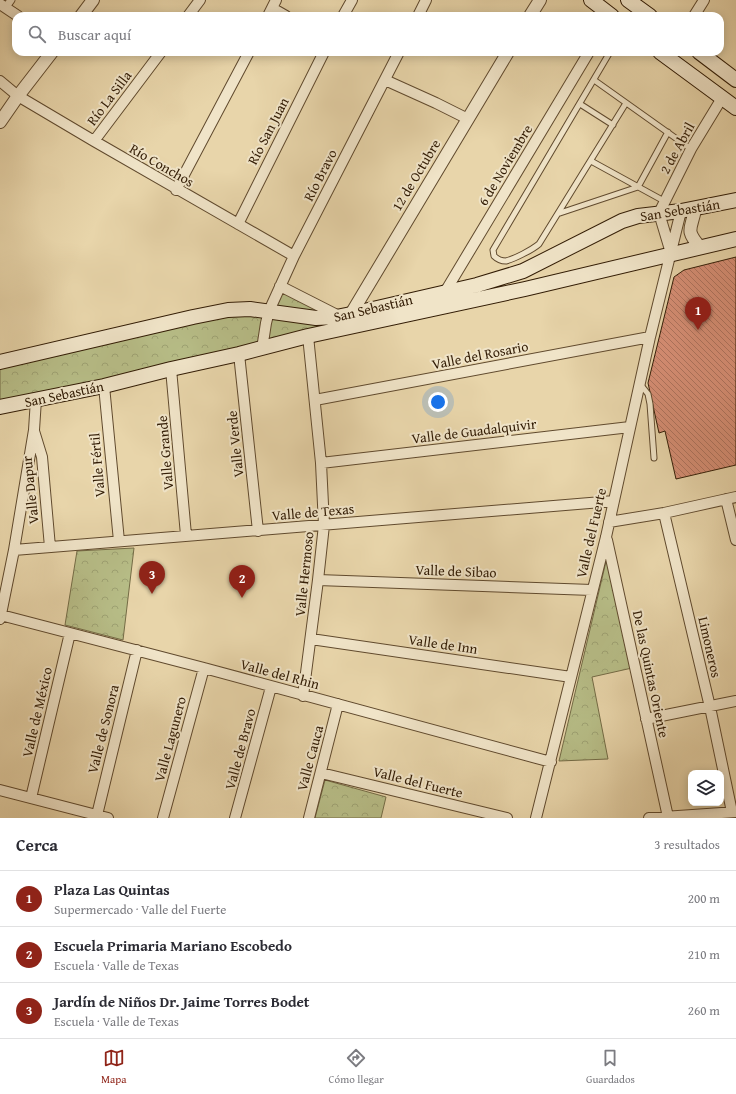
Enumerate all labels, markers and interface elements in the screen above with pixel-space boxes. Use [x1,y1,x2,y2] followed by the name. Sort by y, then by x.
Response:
[12,12,724,56] search box
[26,23,48,45] icon: search
[58,24,131,45] text: Buscar aquí
[82,66,136,130] street label: Río La Silla
[243,94,294,168] street label: Río San Juan
[655,118,699,177] street label: 2 de Abril
[473,120,537,209] street label: 6 de Noviembre
[387,135,445,215] street label: 12 de Octubre
[126,138,198,192] street label: Río Conchos
[298,145,342,205] street label: Río Bravo
[639,194,721,226] street label: San Sebastián
[331,289,415,327] street label: San Sebastián
[685,297,711,330] pin: 1
[430,336,530,374] street label: Valle del Rosario
[23,376,106,412] street label: San Sebastián
[428,392,448,412] your location
[222,409,248,478] street label: Valle Verde
[410,413,538,449] street label: Valle de Guadalquivir
[152,414,178,491] street label: Valle Grande
[84,432,110,498] street label: Valle Fértil
[16,455,44,525] street label: Valle Dapur
[571,486,611,580] street label: Valle del Fuerte
[271,498,355,526] street label: Valle de Texas
[290,530,318,618] street label: Valle Hermoso
[415,560,497,582] street label: Valle de Sibao
[139,561,165,594] pin: 3
[229,565,255,598] pin: 2
[628,609,674,740] street label: De las Quintas Oriente
[693,615,727,679] street label: Limoneros
[407,629,479,659] street label: Valle de Inn
[238,654,322,694] street label: Valle del Rhin
[17,665,57,759] street label: Valle de México
[82,682,124,775] street label: Valle de Sonora
[149,694,191,784] street label: Valle Lagunero
[220,706,260,792] street label: Valle de Bravo
[292,723,328,793] street label: Valle Cauca
[371,761,465,803] street label: Valle del Fuerte
[688,770,724,806] map controls
[688,770,724,806] button: layers
[16,832,58,857] text: Cerca
[654,835,720,854] text: 3 resultados
[54,879,170,900] text: Plaza Las Quintas
[26,889,32,908] text: 1
[688,889,720,908] text: 200 m
[54,900,226,919] text: Supermercado · Valle del Fuerte
[54,935,292,956] text: Escuela Primaria Mariano Escobedo
[26,945,32,964] text: 2
[688,945,720,964] text: 210 m
[54,956,179,975] text: Escuela · Valle de Texas
[54,991,310,1012] text: Jardín de Niños Dr. Jaime Torres Bodet
[26,1001,32,1020] text: 3
[688,1001,720,1020] text: 260 m
[54,1012,179,1031] text: Escuela · Valle de Texas
[101,1047,126,1087] tab: Mapa
[329,1047,384,1087] tab: Cómo llegar
[586,1047,635,1087] tab: Guardados

